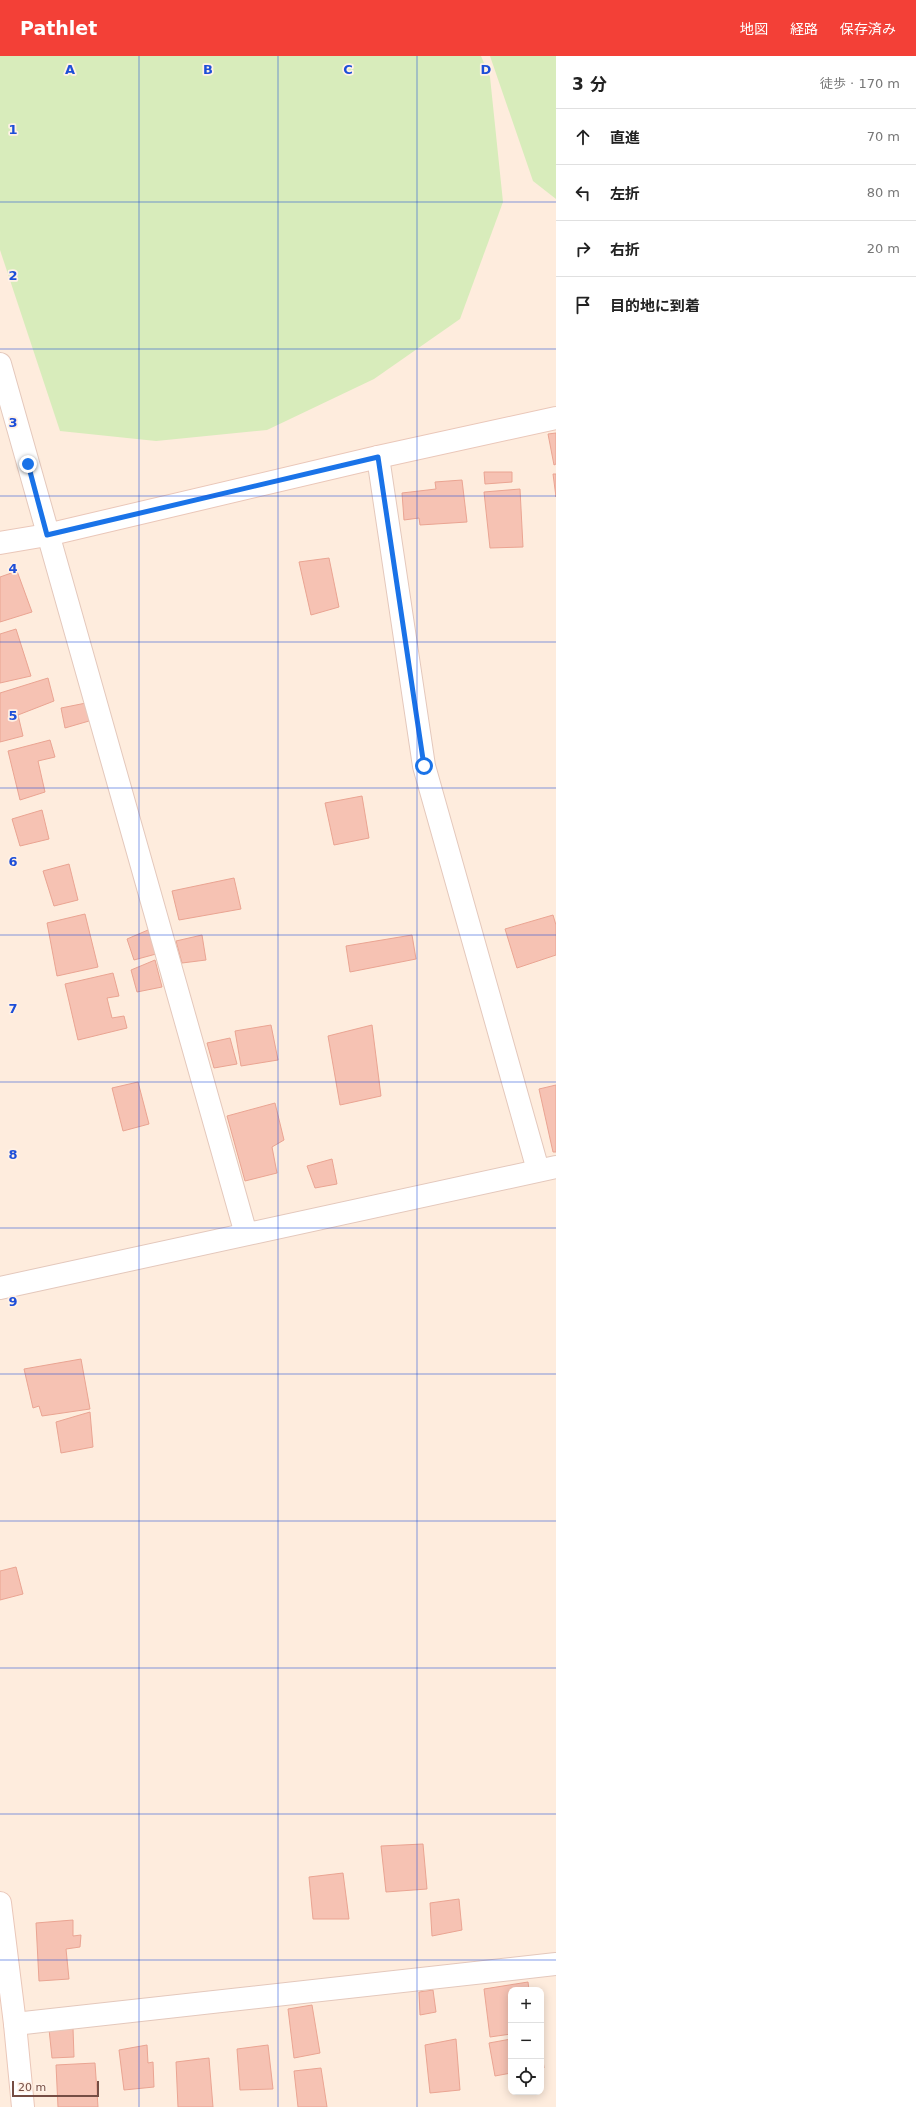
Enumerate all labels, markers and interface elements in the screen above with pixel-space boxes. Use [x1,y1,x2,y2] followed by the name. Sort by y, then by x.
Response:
[20,17,97,39] text: Pathlet
[740,21,768,37] text: 地図
[790,21,818,37] text: 経路
[840,21,896,37] text: 保存済み
[65,62,75,77] text: A
[203,62,213,77] text: B
[343,62,353,77] text: C
[481,62,492,77] text: D
[572,74,607,94] text: 3 分
[820,76,900,91] text: 徒歩 · 170 m
[8,122,18,137] text: 1
[572,126,594,148] icon: ahead
[610,129,640,147] text: 直進
[867,129,900,144] text: 70 m
[572,182,594,204] icon: left
[610,185,640,203] text: 左折
[867,185,900,200] text: 80 m
[572,238,594,260] icon: right
[610,241,640,259] text: 右折
[867,241,900,256] text: 20 m
[8,268,18,283] text: 2
[572,294,594,316] icon: arrive
[610,297,700,315] text: 目的地に到着
[8,415,18,430] text: 3
[19,455,37,473] route end
[8,561,18,576] text: 4
[8,708,18,723] text: 5
[415,757,433,775] route start
[8,854,18,869] text: 6
[8,1001,18,1016] text: 7
[8,1147,18,1162] text: 8
[8,1294,18,1309] text: 9
[508,1987,544,2095] map controls
[508,1987,544,2023] button: +
[508,2023,544,2059] button: −
[508,2059,544,2095] button: locate
[12,2079,99,2098] scale bar
[18,2081,46,2094] text: 20 m

